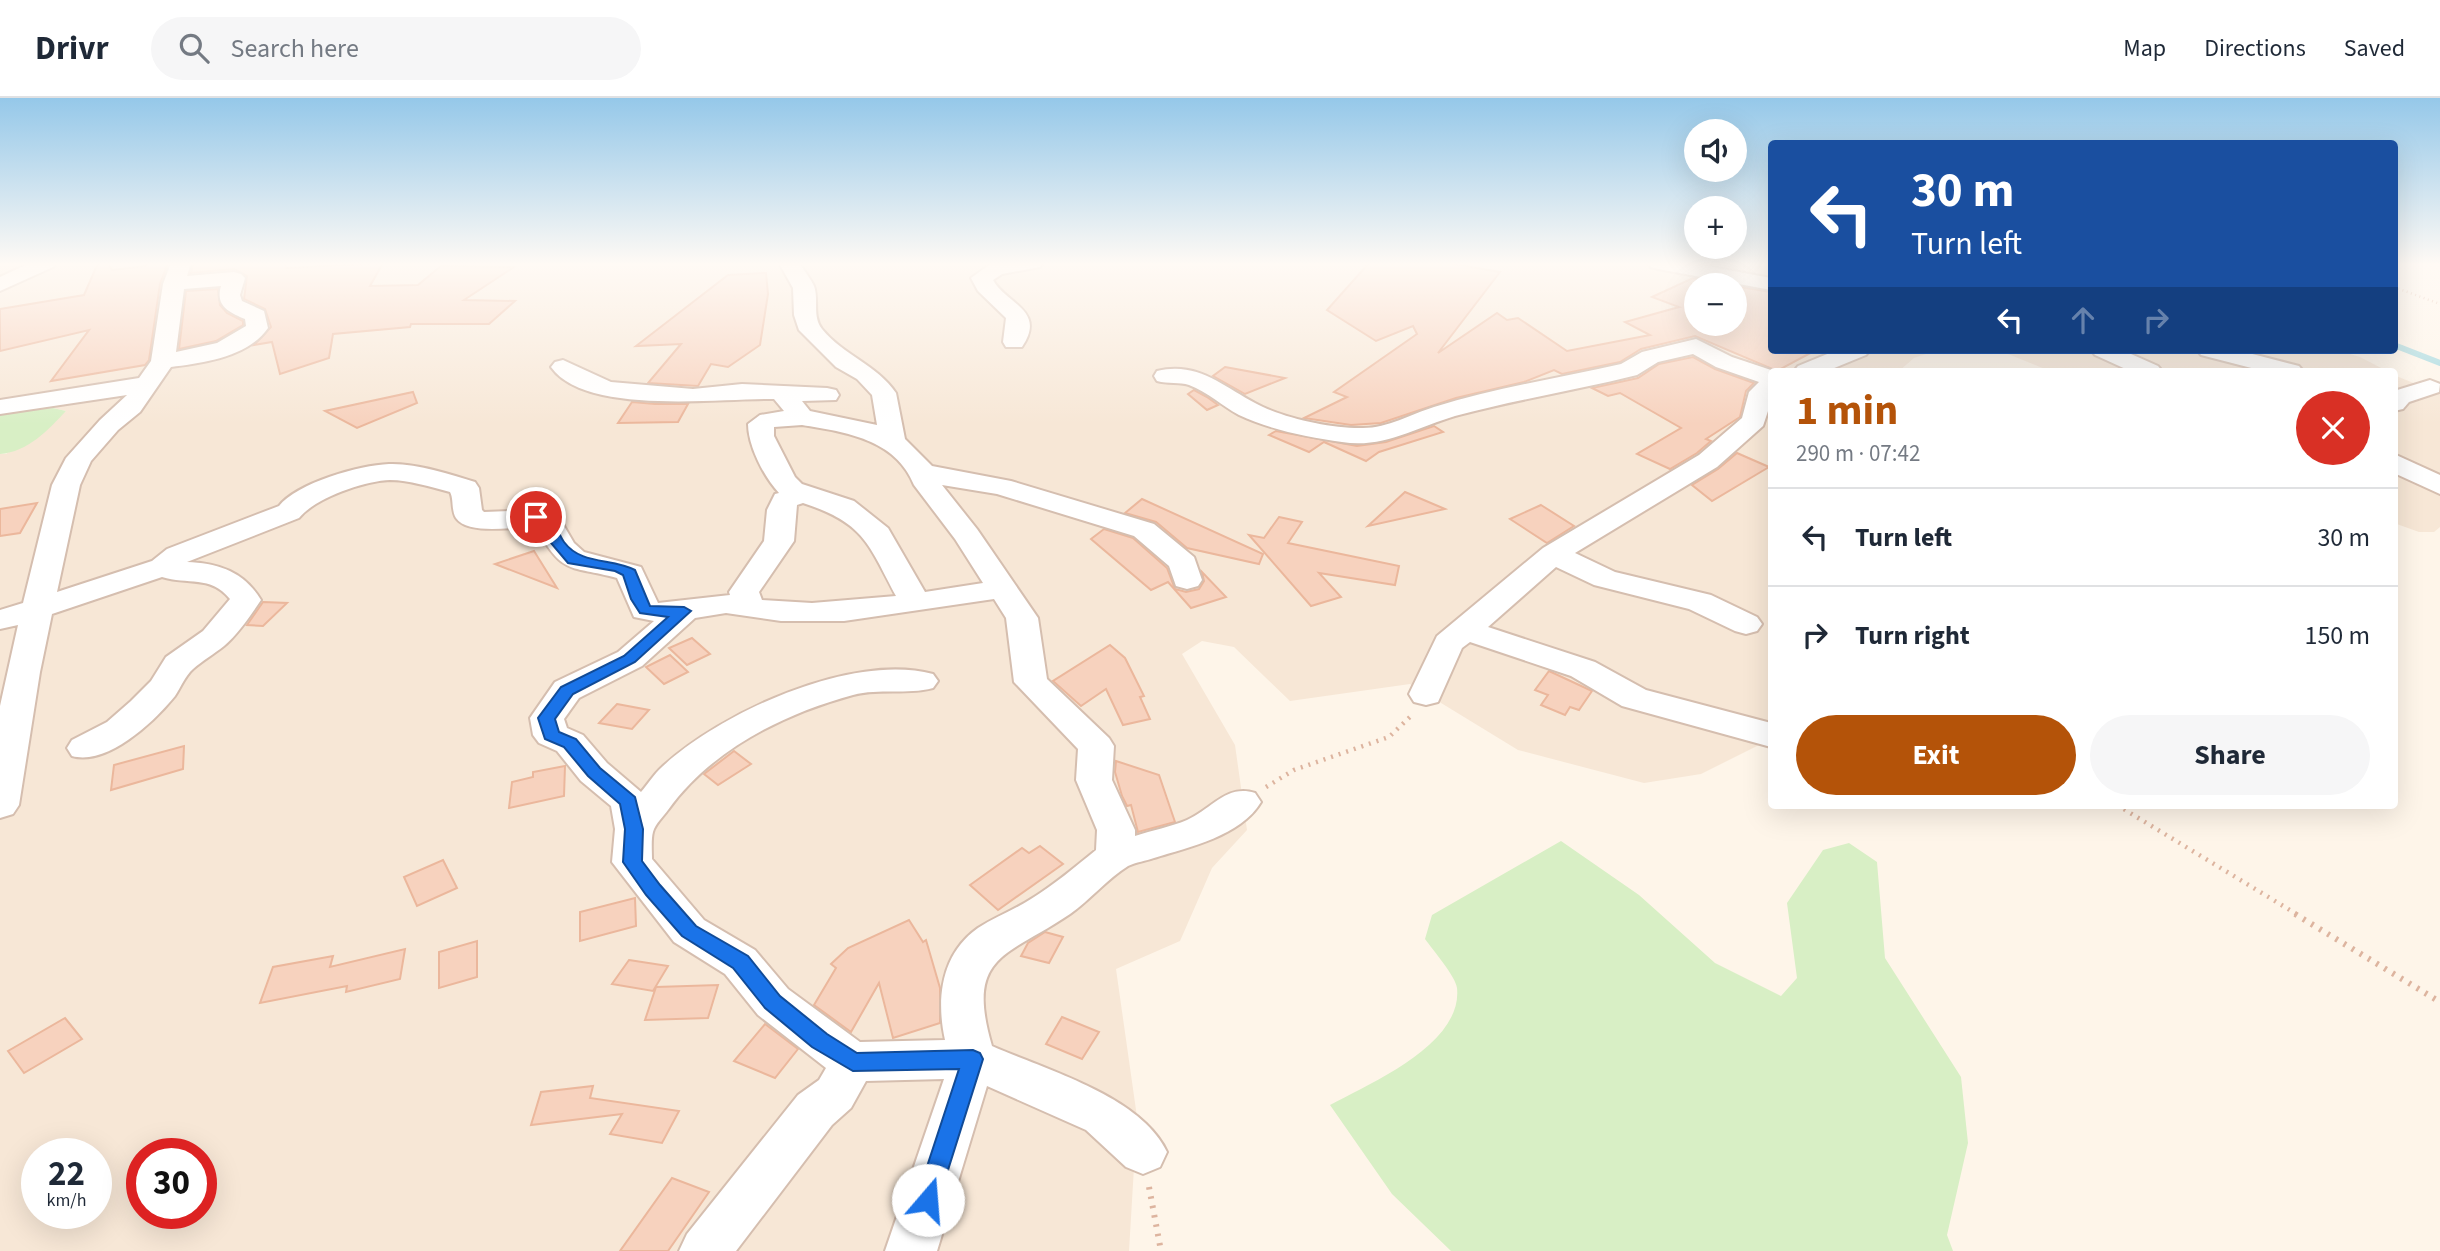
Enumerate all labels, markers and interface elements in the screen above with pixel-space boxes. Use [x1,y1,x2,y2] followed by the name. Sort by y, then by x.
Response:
[151,17,641,80] search box
[35,25,109,72] text: Drivr
[175,29,213,67] icon: search
[231,30,359,67] text: Search here
[2123,31,2166,66] text: Map
[2204,31,2306,66] text: Directions
[2344,31,2405,66] text: Saved
[1684,119,1747,336] map controls
[1684,119,1747,182] button: sound
[1911,156,2015,226] text: 30 m
[1796,168,1887,259] icon: left
[1684,196,1747,259] button: +
[1911,221,2022,267] text: Turn left
[1684,273,1747,336] button: −
[1991,301,2029,339] icon: left
[2064,301,2102,339] icon: ahead
[2137,301,2175,339] icon: right
[1796,381,1898,441] text: 1 min
[2296,391,2370,465] button: close
[1796,437,1920,470] text: 290 m · 07:42
[506,487,566,547] pin
[517,498,555,536] icon: arrive
[1796,518,1834,556] icon: left
[1855,519,1952,556] text: Turn left
[2317,519,2370,556] text: 30 m
[1796,616,1834,654] icon: right
[1855,617,1970,654] text: Turn right
[2304,617,2370,654] text: 150 m
[1796,715,2076,795] button: Exit
[2090,715,2370,795] button: Share
[126,1138,217,1229] speed limit sign: 30
[48,1149,85,1199] text: 22
[891,1163,965,1237] position arrow
[47,1188,86,1213] text: km/h

